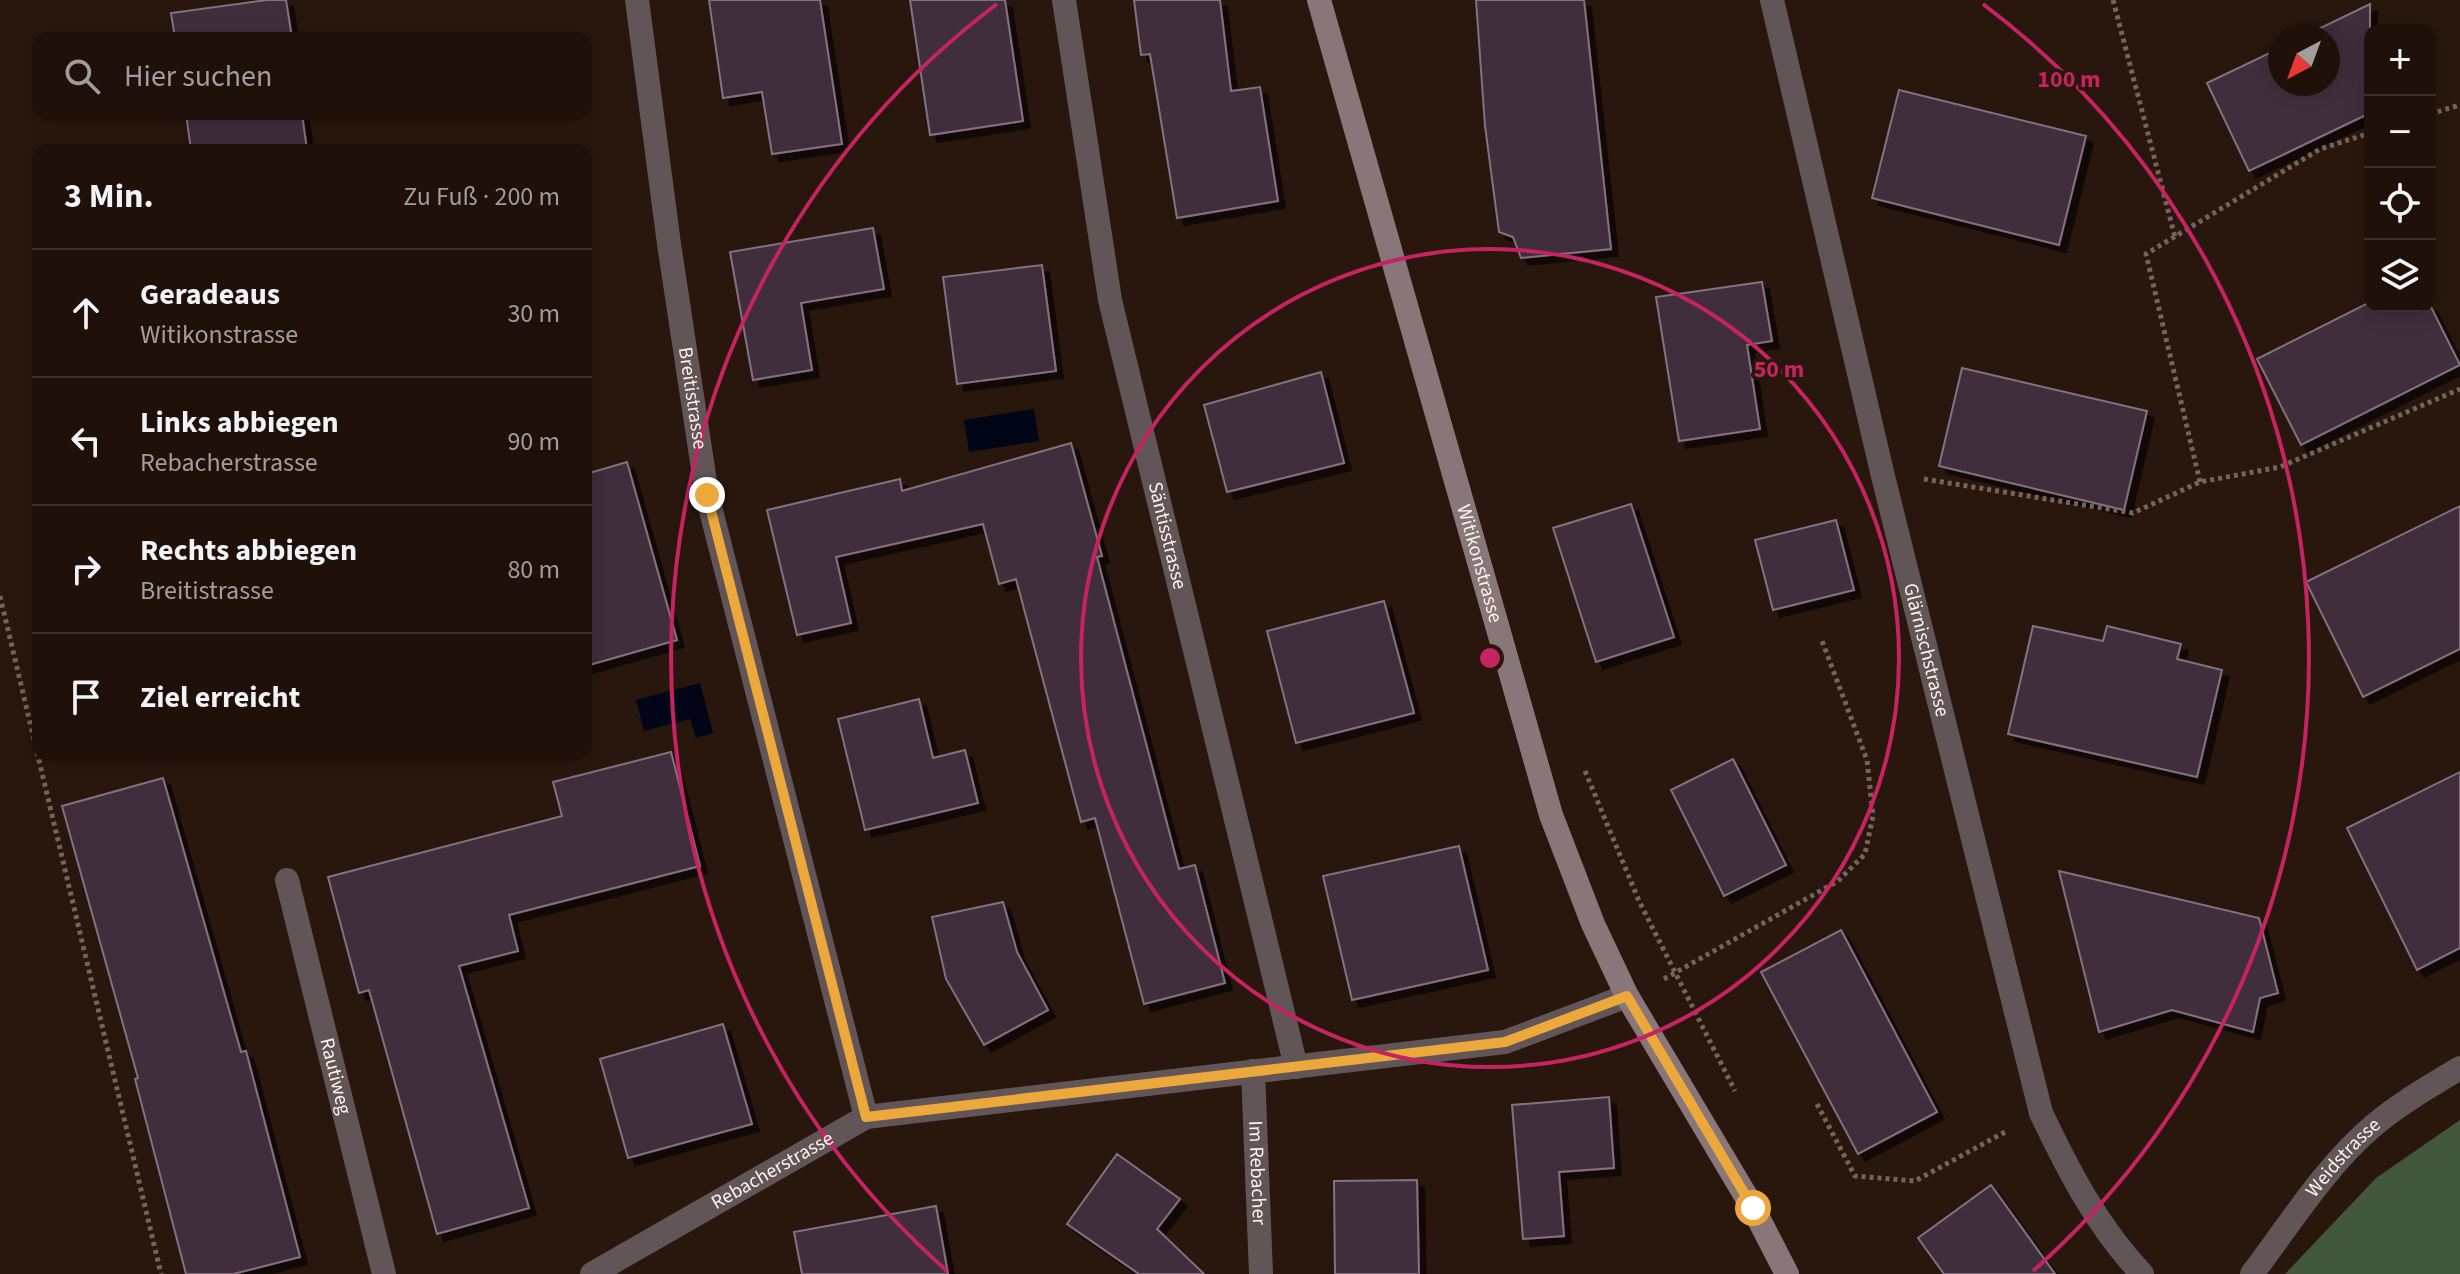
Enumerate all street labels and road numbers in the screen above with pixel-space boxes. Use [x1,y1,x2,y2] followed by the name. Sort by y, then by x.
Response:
[671,345,714,451] street label: Breitistrasse
[1141,479,1194,592] street label: Säntisstrasse
[1449,501,1510,626] street label: Witikonstrasse
[1896,580,1956,720] street label: Glärnischstrasse
[312,1035,358,1117] street label: Rautiweg
[2299,1111,2387,1203] street label: Weidstrasse
[1241,1120,1273,1226] street label: Im Rebacher
[706,1124,839,1217] street label: Rebacherstrasse

